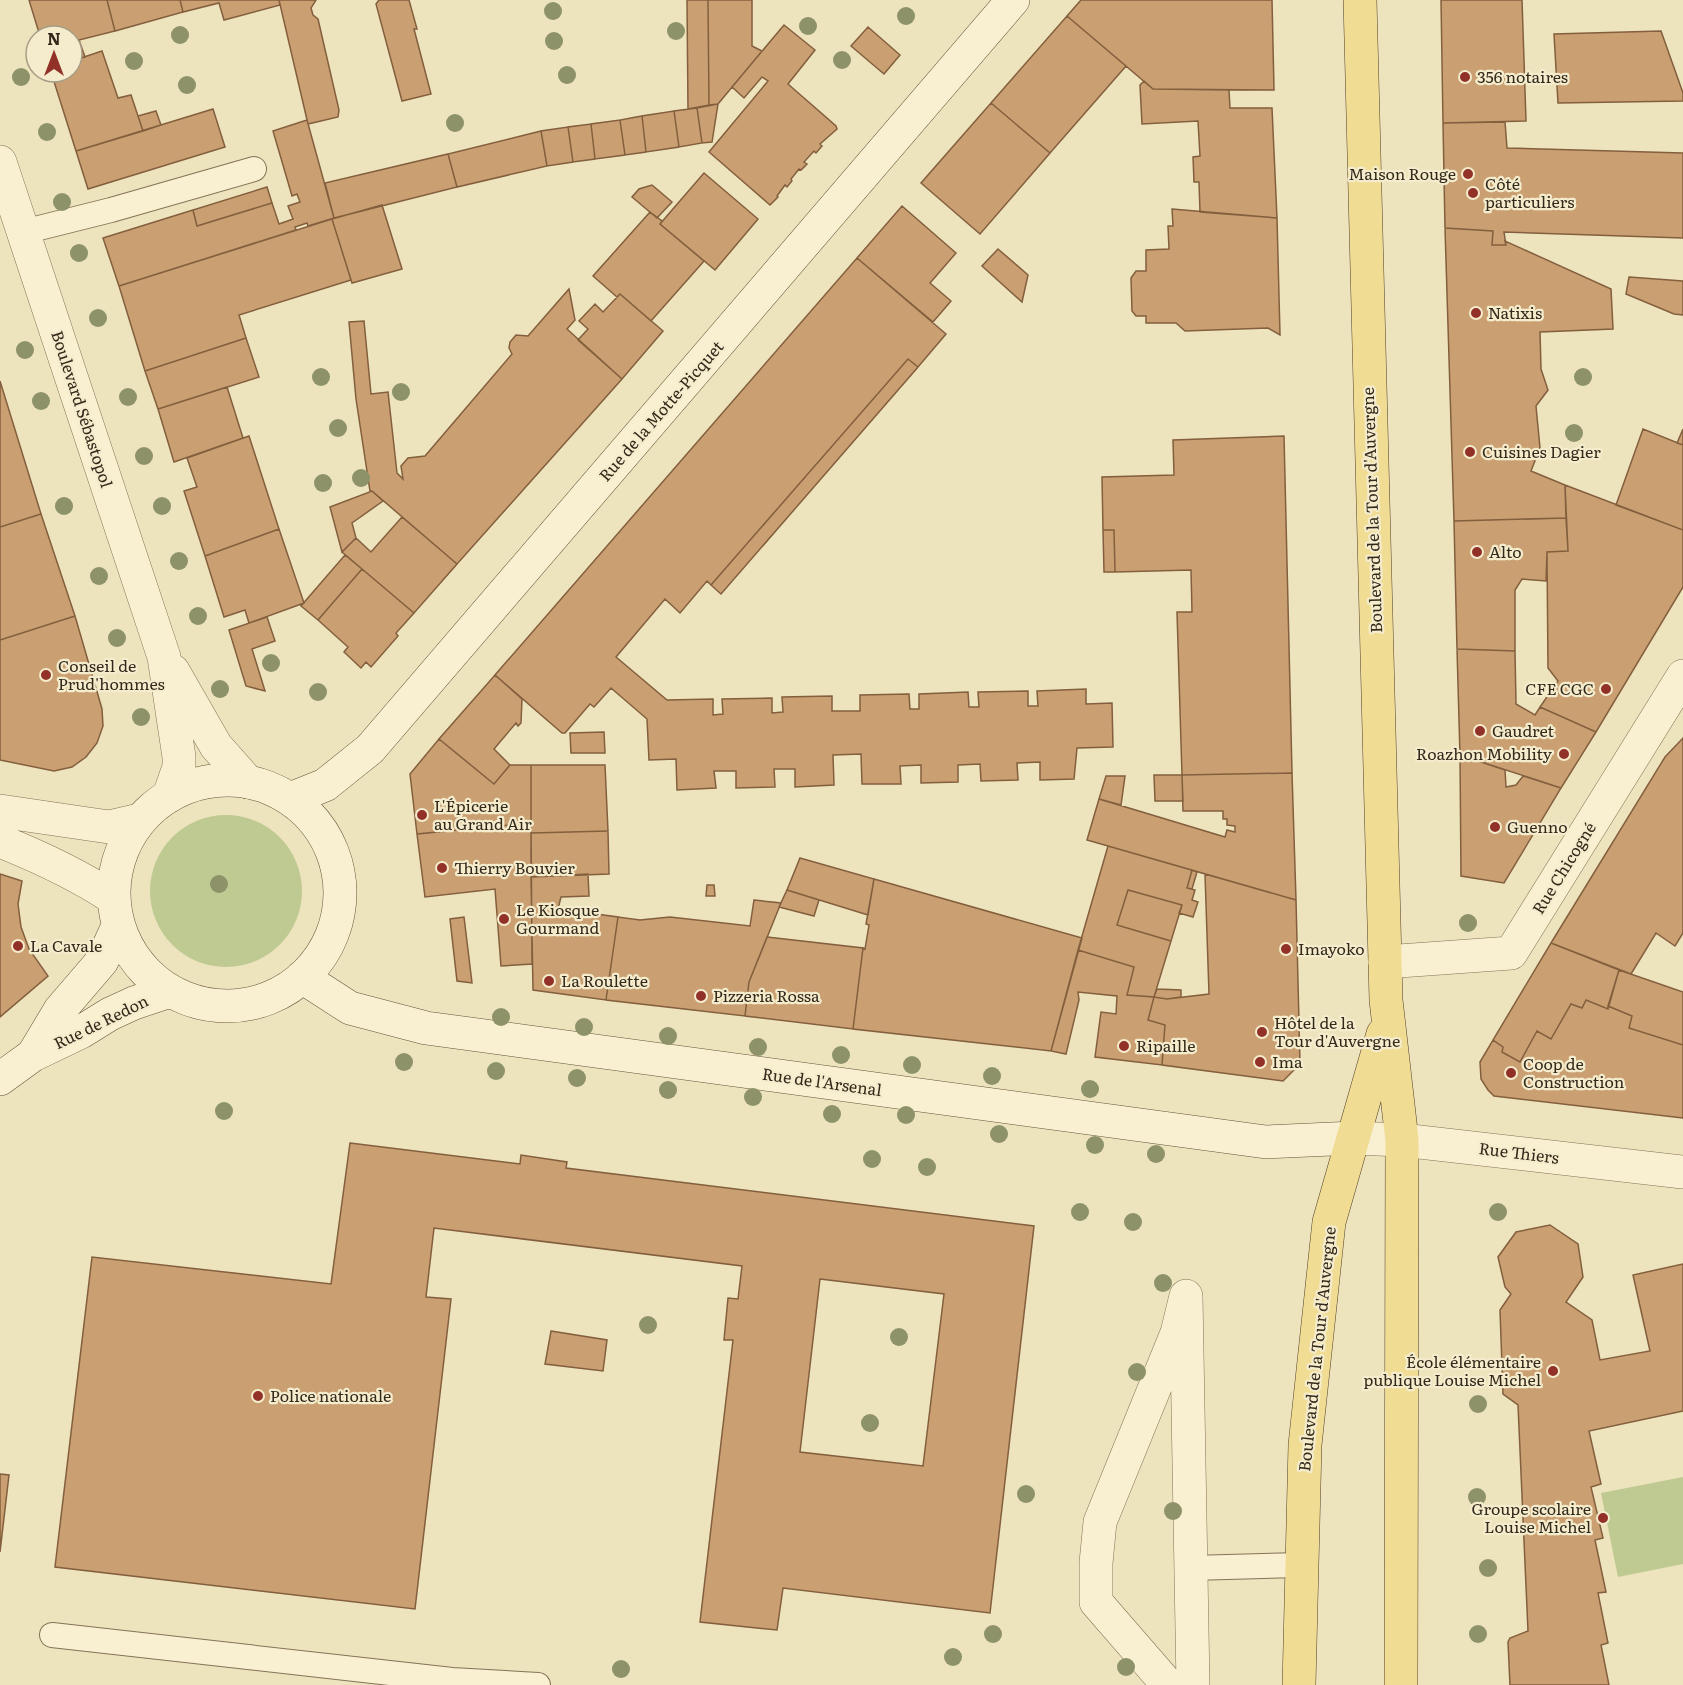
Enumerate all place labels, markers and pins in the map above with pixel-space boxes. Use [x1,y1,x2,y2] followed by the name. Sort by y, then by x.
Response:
[1477,64,1568,88] place label: 356 notaires
[1458,70,1472,84] marker: 356 notaires
[1349,161,1456,185] place label: Maison Rouge
[1461,167,1475,181] marker: Maison Rouge
[1485,171,1574,213] place label: Côté particuliers
[1466,186,1480,200] marker: Côté particuliers
[1488,300,1542,324] place label: Natixis
[1469,306,1483,320] marker: Natixis
[1482,439,1601,463] place label: Cuisines Dagier
[1463,445,1477,459] marker: Cuisines Dagier
[1489,539,1522,563] place label: Alto
[1470,545,1484,559] marker: Alto
[58,653,165,695] place label: Conseil de Prud'hommes
[39,668,53,682] marker: Conseil de Prud'hommes
[1525,676,1594,700] place label: CFE CGC
[1599,682,1613,696] marker: CFE CGC
[1492,718,1555,742] place label: Gaudret
[1473,724,1487,738] marker: Gaudret
[1416,741,1553,765] place label: Roazhon Mobility
[1557,747,1571,761] marker: Roazhon Mobility
[434,793,532,835] place label: L'Épicerie au Grand Air
[415,808,429,822] marker: L'Épicerie au Grand Air
[1507,814,1568,838] place label: Guenno
[1488,820,1502,834] marker: Guenno
[454,855,575,879] place label: Thierry Bouvier
[435,861,449,875] marker: Thierry Bouvier
[516,897,600,939] place label: Le Kiosque Gourmand
[497,912,511,926] marker: Le Kiosque Gourmand
[30,933,102,957] place label: La Cavale
[1298,936,1365,960] place label: Imayoko
[11,939,25,953] marker: La Cavale
[1279,942,1293,956] marker: Imayoko
[561,968,648,992] place label: La Roulette
[542,974,556,988] marker: La Roulette
[713,983,820,1007] place label: Pizzeria Rossa
[694,989,708,1003] marker: Pizzeria Rossa
[1274,1010,1400,1052] place label: Hôtel de la Tour d'Auvergne
[1255,1025,1269,1039] marker: Hôtel de la Tour d'Auvergne
[1136,1033,1196,1057] place label: Ripaille
[1117,1039,1131,1053] marker: Ripaille
[1272,1049,1303,1073] place label: Ima
[1523,1051,1625,1093] place label: Coop de Construction
[1253,1055,1267,1069] marker: Ima
[1504,1066,1518,1080] marker: Coop de Construction
[1363,1349,1541,1391] place label: École élémentaire publique Louise Michel
[1546,1364,1560,1378] marker: École élémentaire publique Louise Michel
[270,1383,391,1407] place label: Police nationale
[251,1389,265,1403] marker: Police nationale
[1471,1496,1591,1538] place label: Groupe scolaire Louise Michel
[1596,1511,1610,1525] marker: Groupe scolaire Louise Michel

